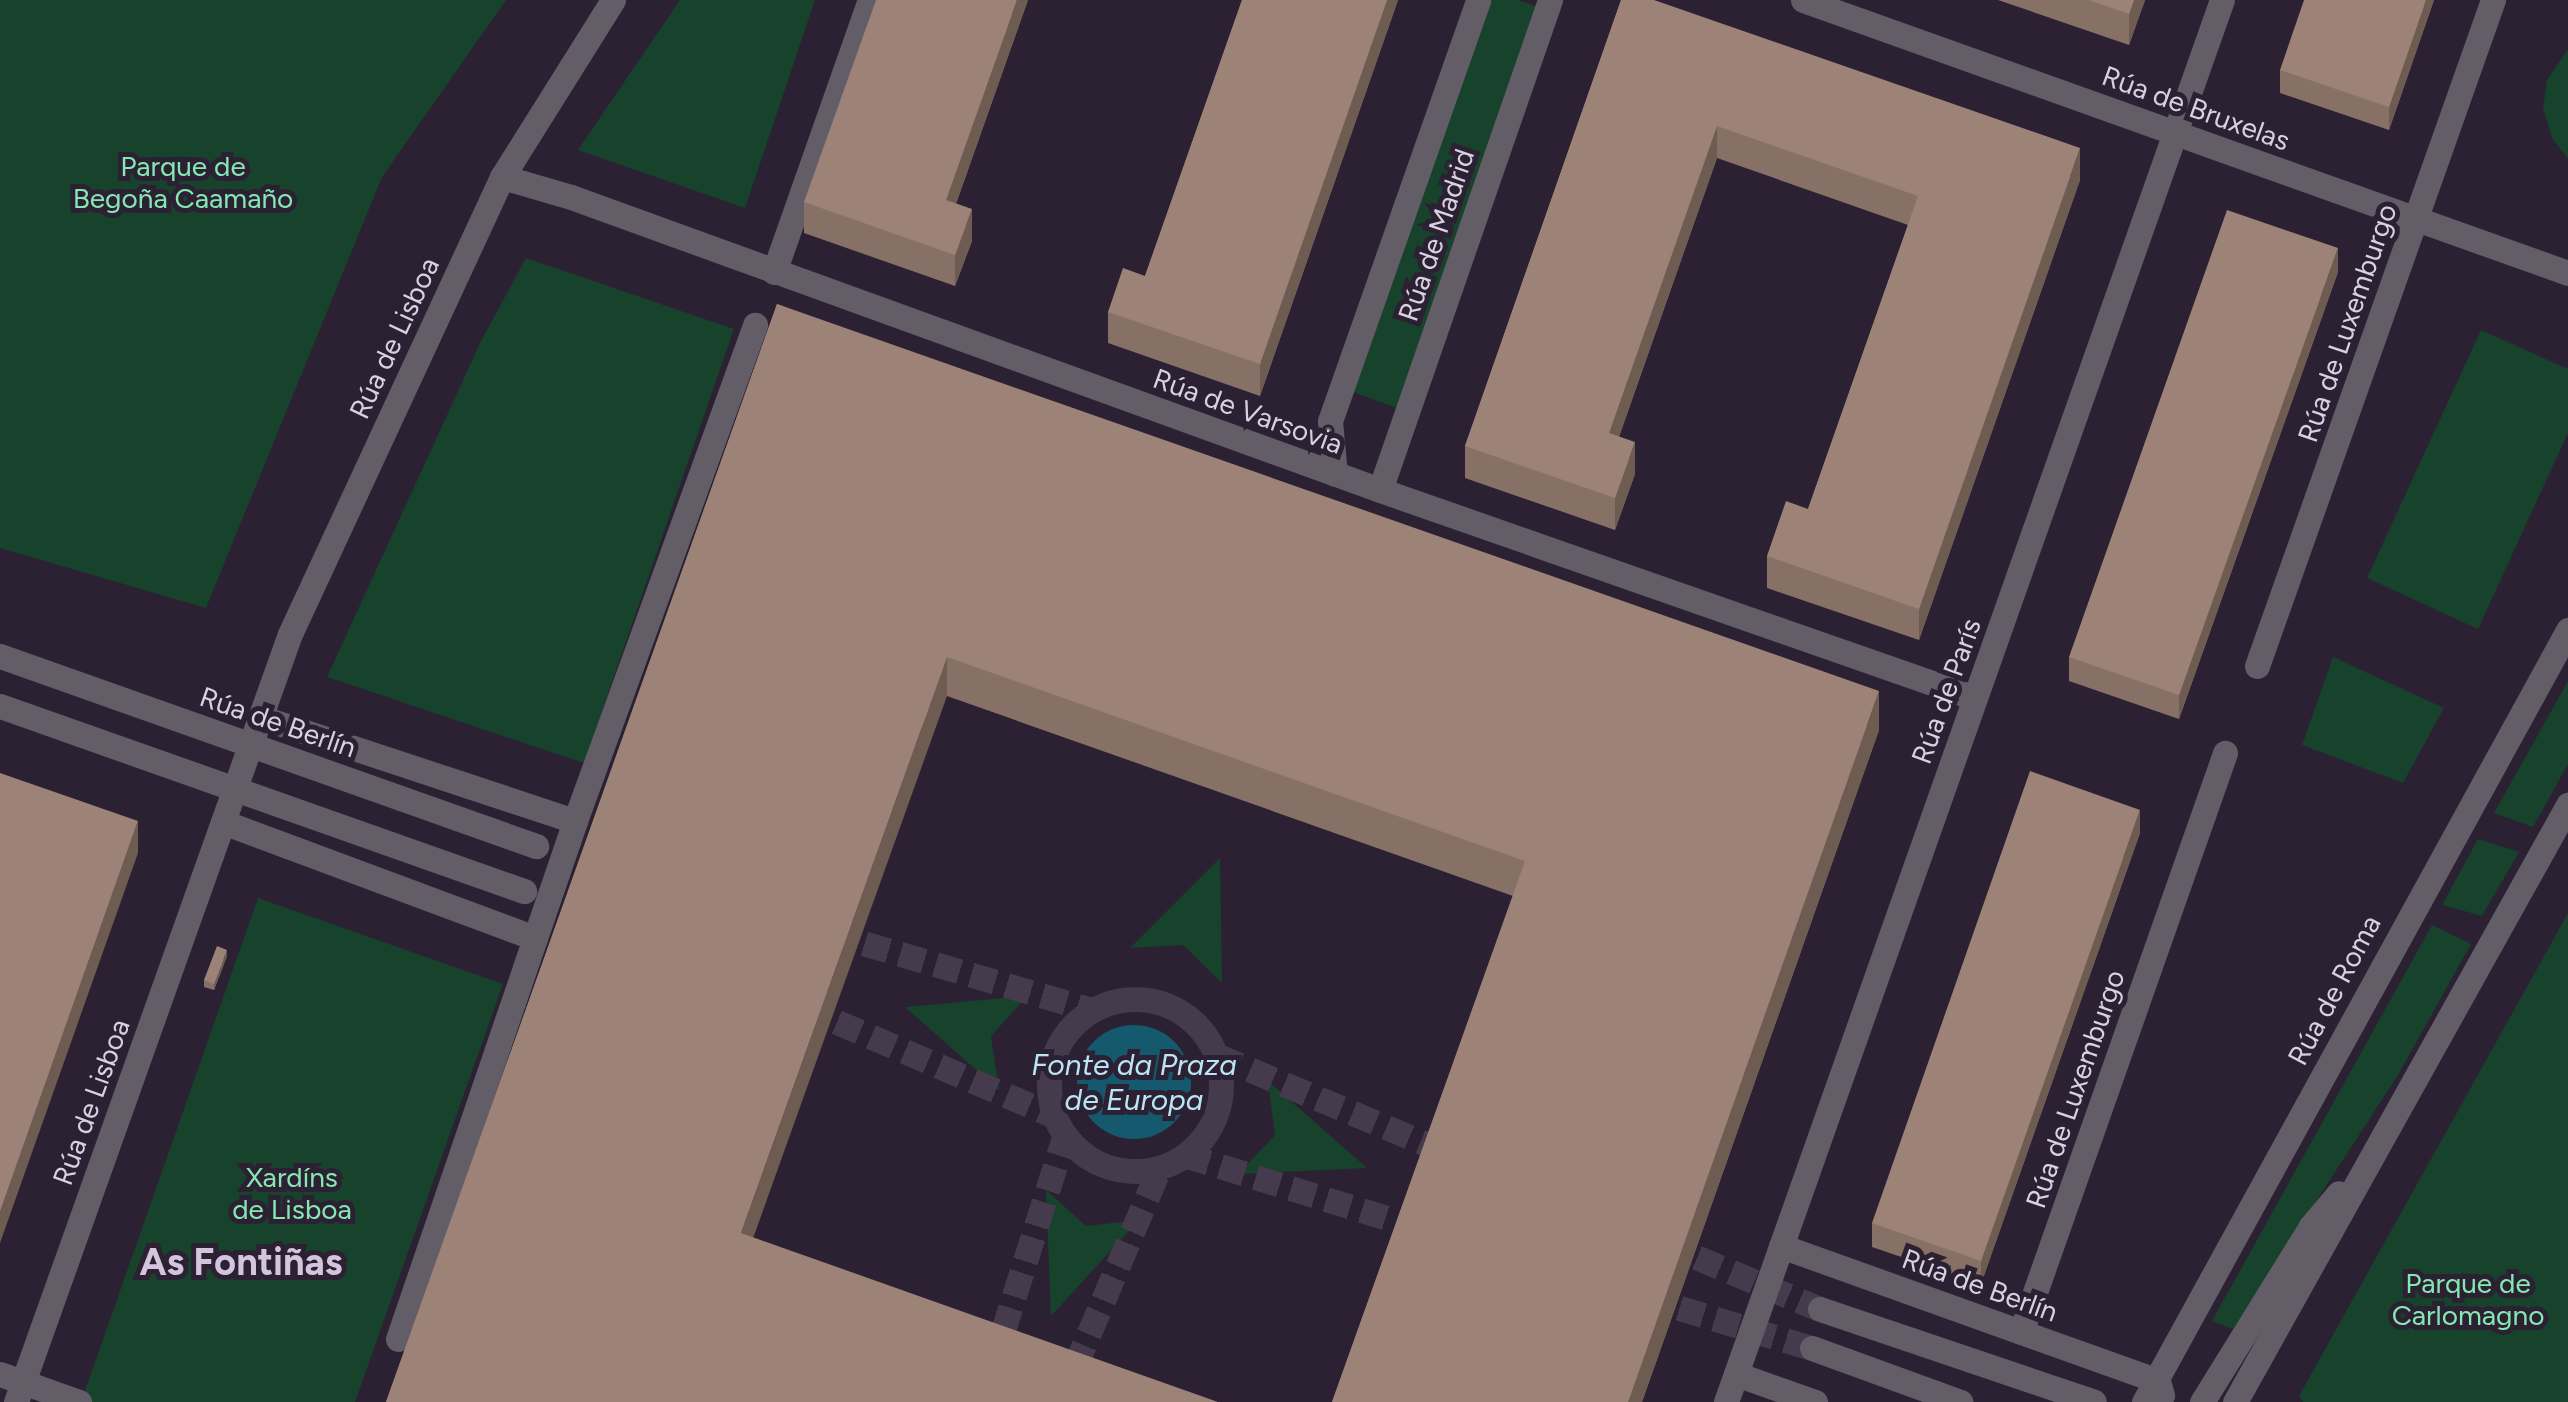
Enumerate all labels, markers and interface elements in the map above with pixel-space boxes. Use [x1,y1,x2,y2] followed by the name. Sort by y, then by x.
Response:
[2098,59,2294,157] street label: Rúa de Bruxelas
[1391,145,1481,325] street label: Rúa de Madrid
[73,149,293,215] park label: Parque de Begoña Caamaño
[2290,200,2404,446] street label: Rúa de Luxemburgo
[342,252,446,424] street label: Rúa de Lisboa
[1149,361,1347,461] street label: Rúa de Varsovia
[1904,614,1988,768] street label: Rúa de París
[195,680,361,764] street label: Rúa de Berlín
[2280,909,2388,1071] street label: Rúa de Roma
[2018,966,2132,1212] street label: Rúa de Luxemburgo
[45,1015,137,1189] street label: Rúa de Lisboa
[1031,1047,1237,1118] water label: Fonte da Praza de Europa
[232,1160,352,1226] park label: Xardíns de Lisboa
[139,1240,343,1286] district label: As Fontiñas
[1898,1241,2062,1329] street label: Rúa de Berlín
[2392,1266,2544,1332] park label: Parque de Carlomagno

